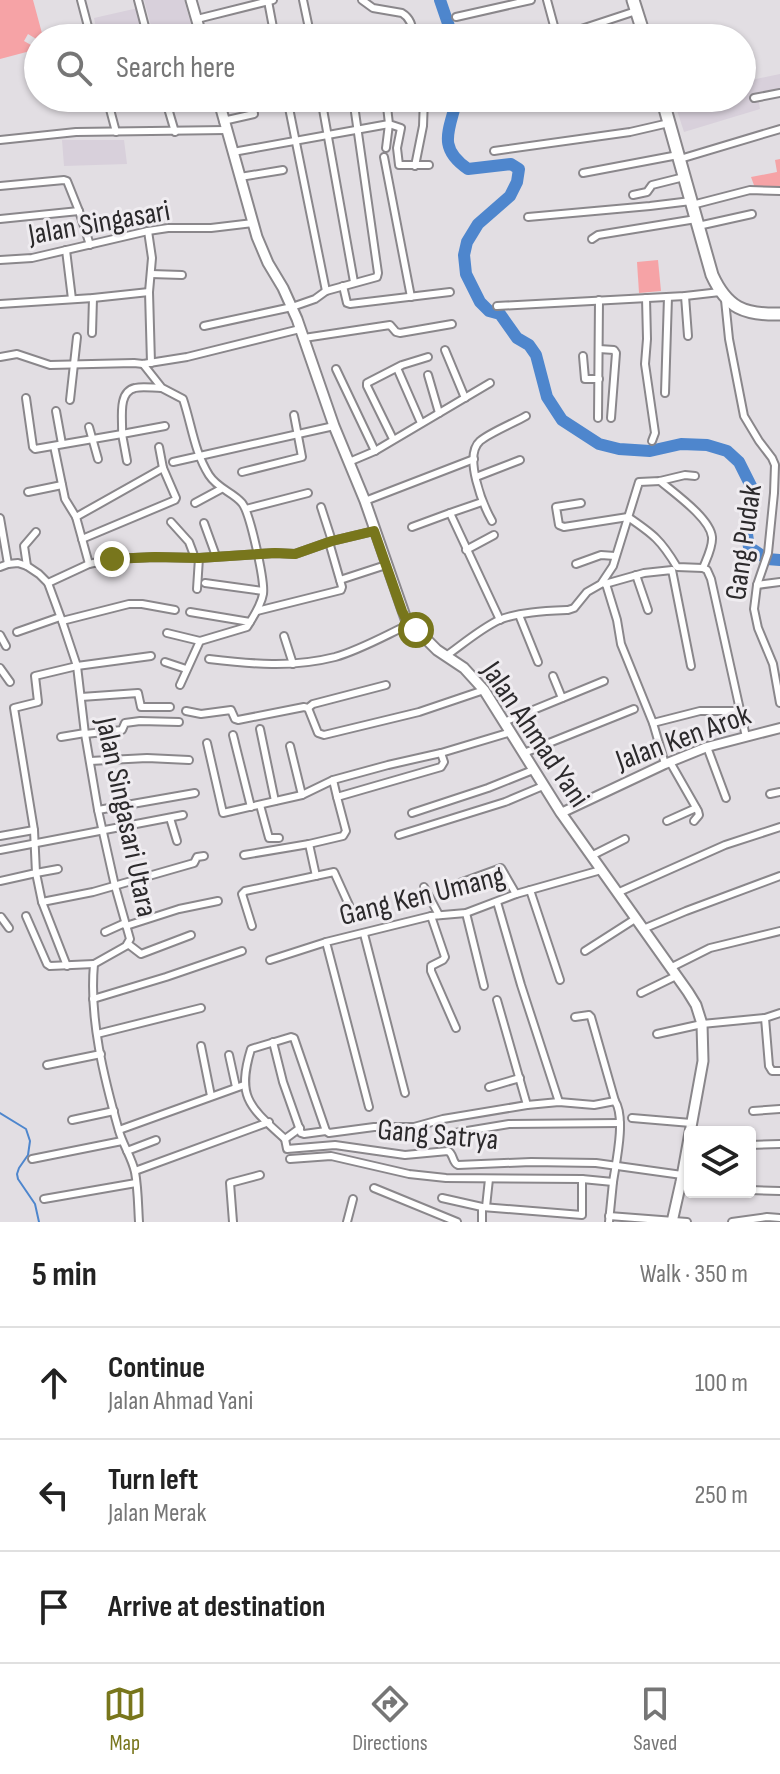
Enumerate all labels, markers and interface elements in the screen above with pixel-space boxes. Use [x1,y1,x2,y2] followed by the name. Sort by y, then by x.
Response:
[24,24,756,112] search box
[52,46,96,90] icon: search
[116,50,235,86] text: Search here
[25,193,173,253] street label: Jalan Singasari
[718,481,770,602] street label: Gang Pudak
[94,541,130,577] route end
[398,612,434,648] route start
[473,654,597,814] street label: Jalan Ahmad Yani
[610,697,756,779] street label: Jalan Ken Arok
[87,713,165,920] street label: Jalan Singasari Utara
[336,858,509,934] street label: Gang Ken Umang
[376,1112,500,1158] street label: Gang Satrya
[684,1126,756,1198] map controls
[684,1126,756,1198] button: layers
[32,1254,97,1295] text: 5 min
[640,1259,748,1290] text: Walk · 350 m
[108,1350,205,1386] text: Continue
[32,1361,76,1405] icon: ahead
[695,1368,748,1399] text: 100 m
[108,1386,253,1417] text: Jalan Ahmad Yani
[108,1462,198,1498] text: Turn left
[32,1473,76,1517] icon: left
[694,1480,748,1511] text: 250 m
[108,1498,206,1529] text: Jalan Merak
[32,1585,76,1629] icon: arrive
[108,1589,325,1625] text: Arrive at destination
[103,1682,147,1757] tab: Map
[352,1682,428,1757] tab: Directions
[633,1682,677,1757] tab: Saved

